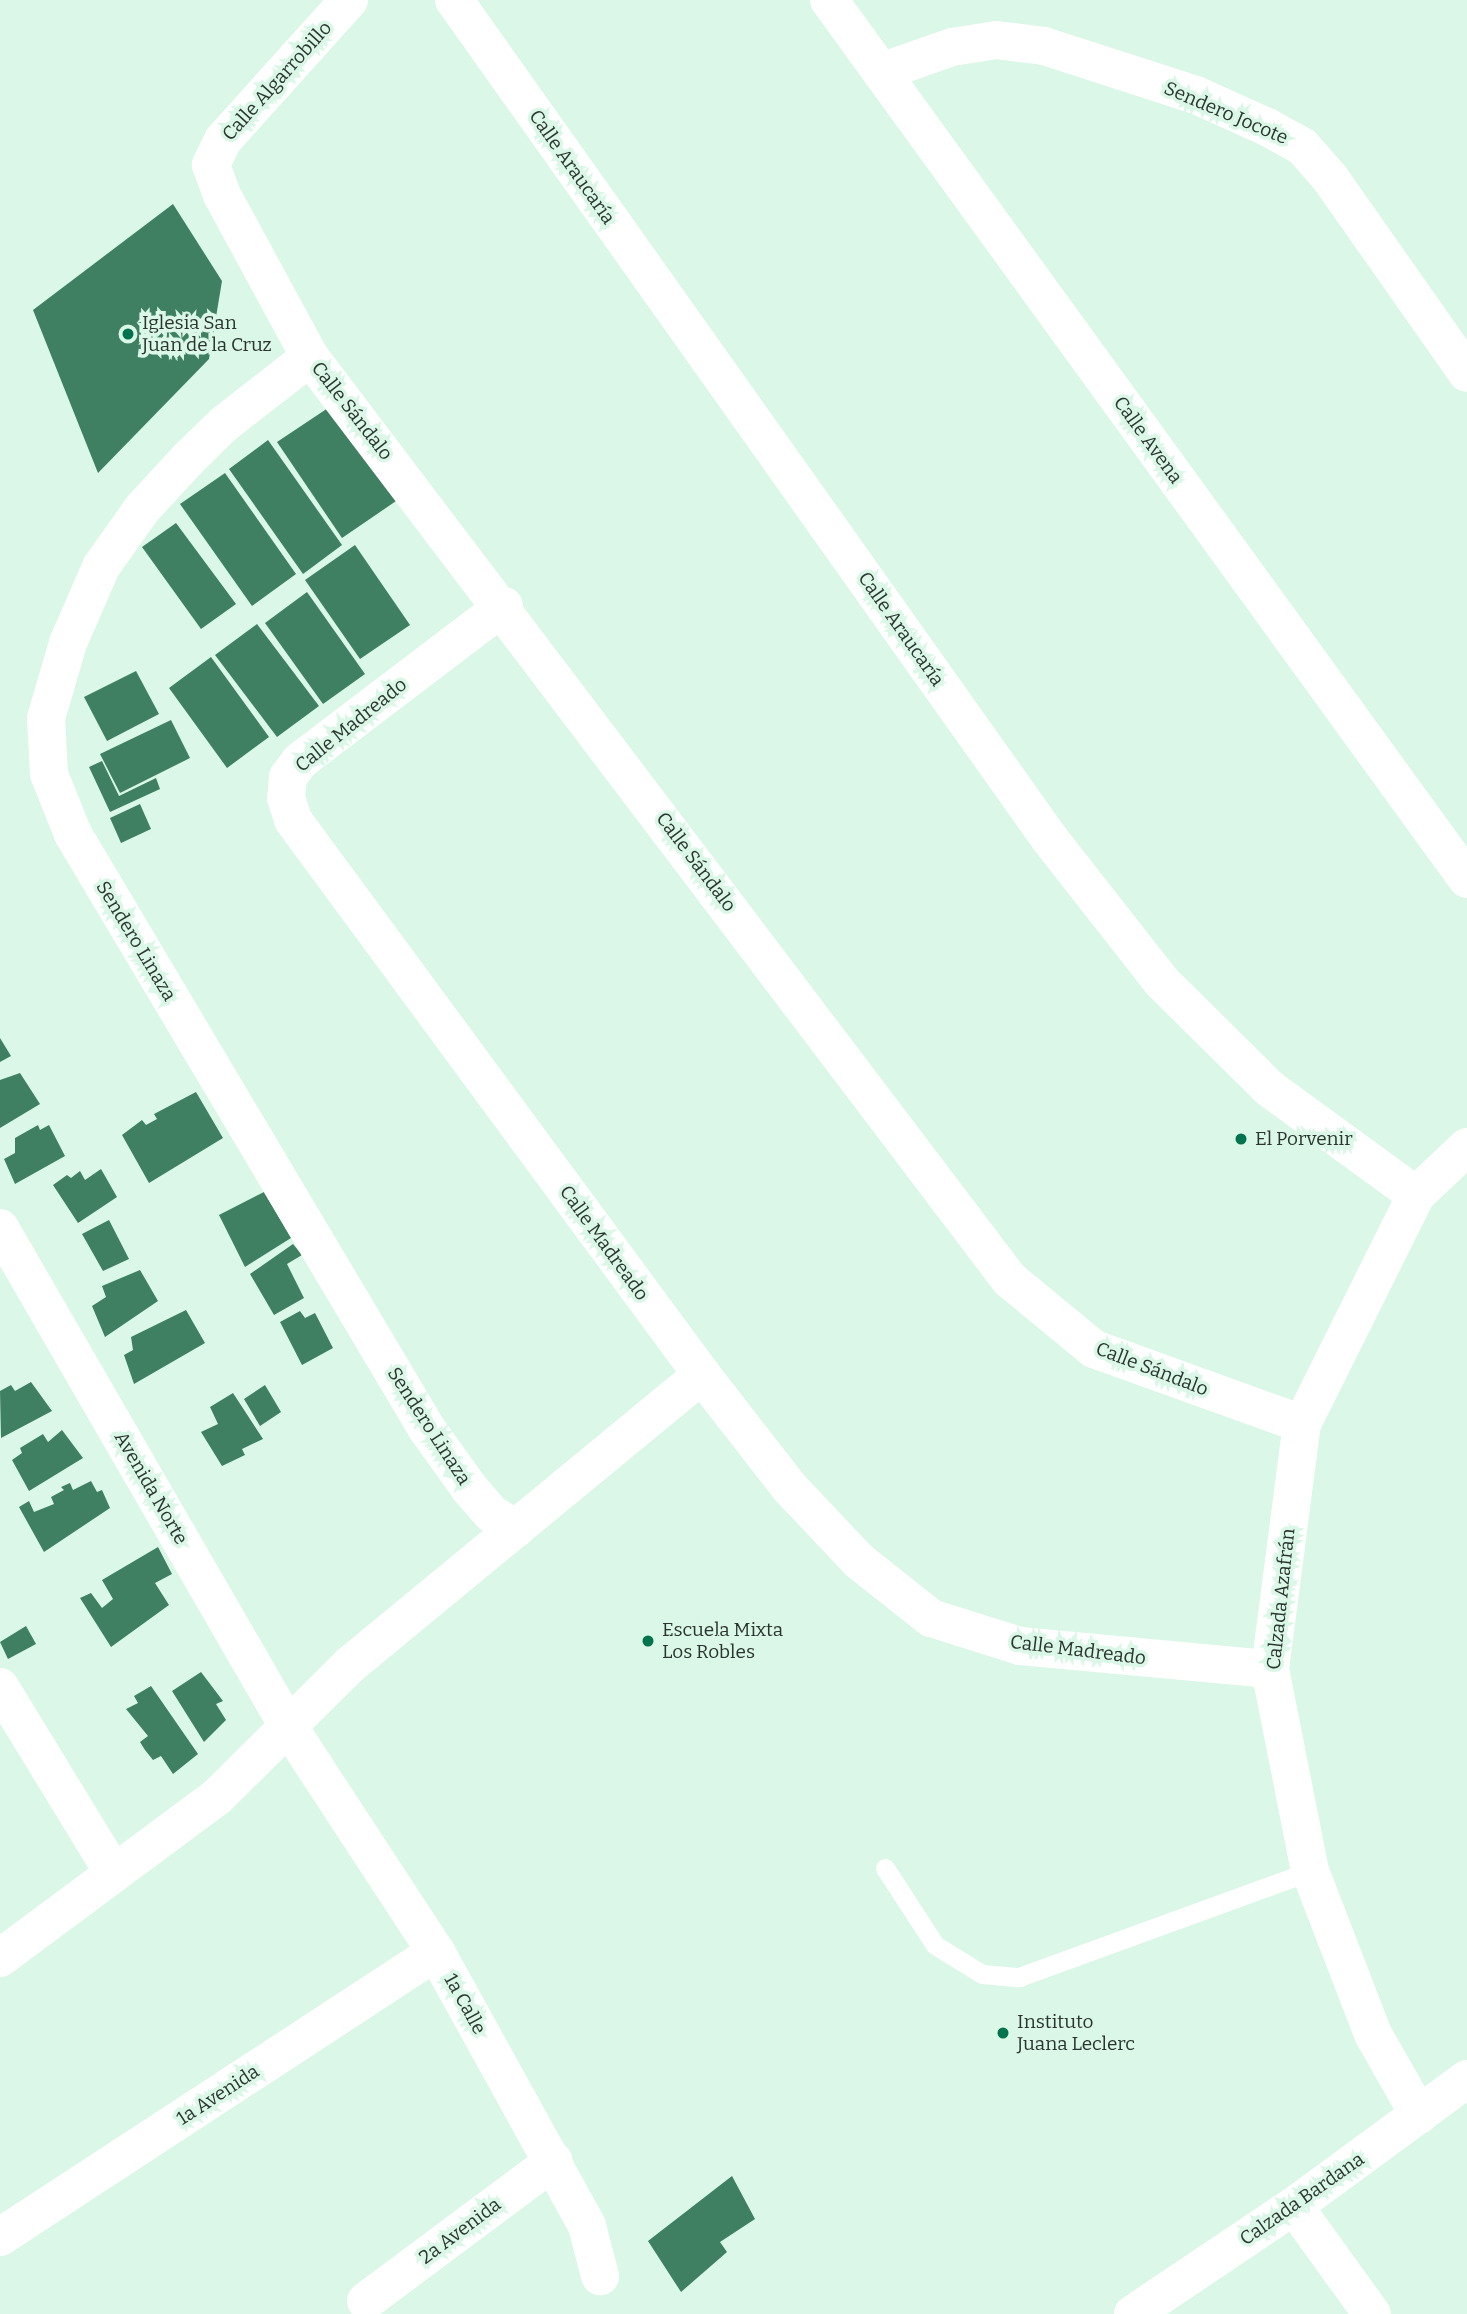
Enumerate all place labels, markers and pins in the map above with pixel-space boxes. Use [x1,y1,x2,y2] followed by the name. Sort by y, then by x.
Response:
[142,312,272,356] place label: Iglesia San Juan de la Cruz
[120,326,136,342] marker: Iglesia San Juan de la Cruz
[1255,1128,1353,1150] place label: El Porvenir
[1233,1131,1249,1147] marker: El Porvenir
[662,1619,783,1663] place label: Escuela Mixta Los Robles
[640,1633,656,1649] marker: Escuela Mixta Los Robles
[1017,2011,1135,2055] place label: Instituto Juana Leclerc
[995,2025,1011,2041] marker: Instituto Juana Leclerc

